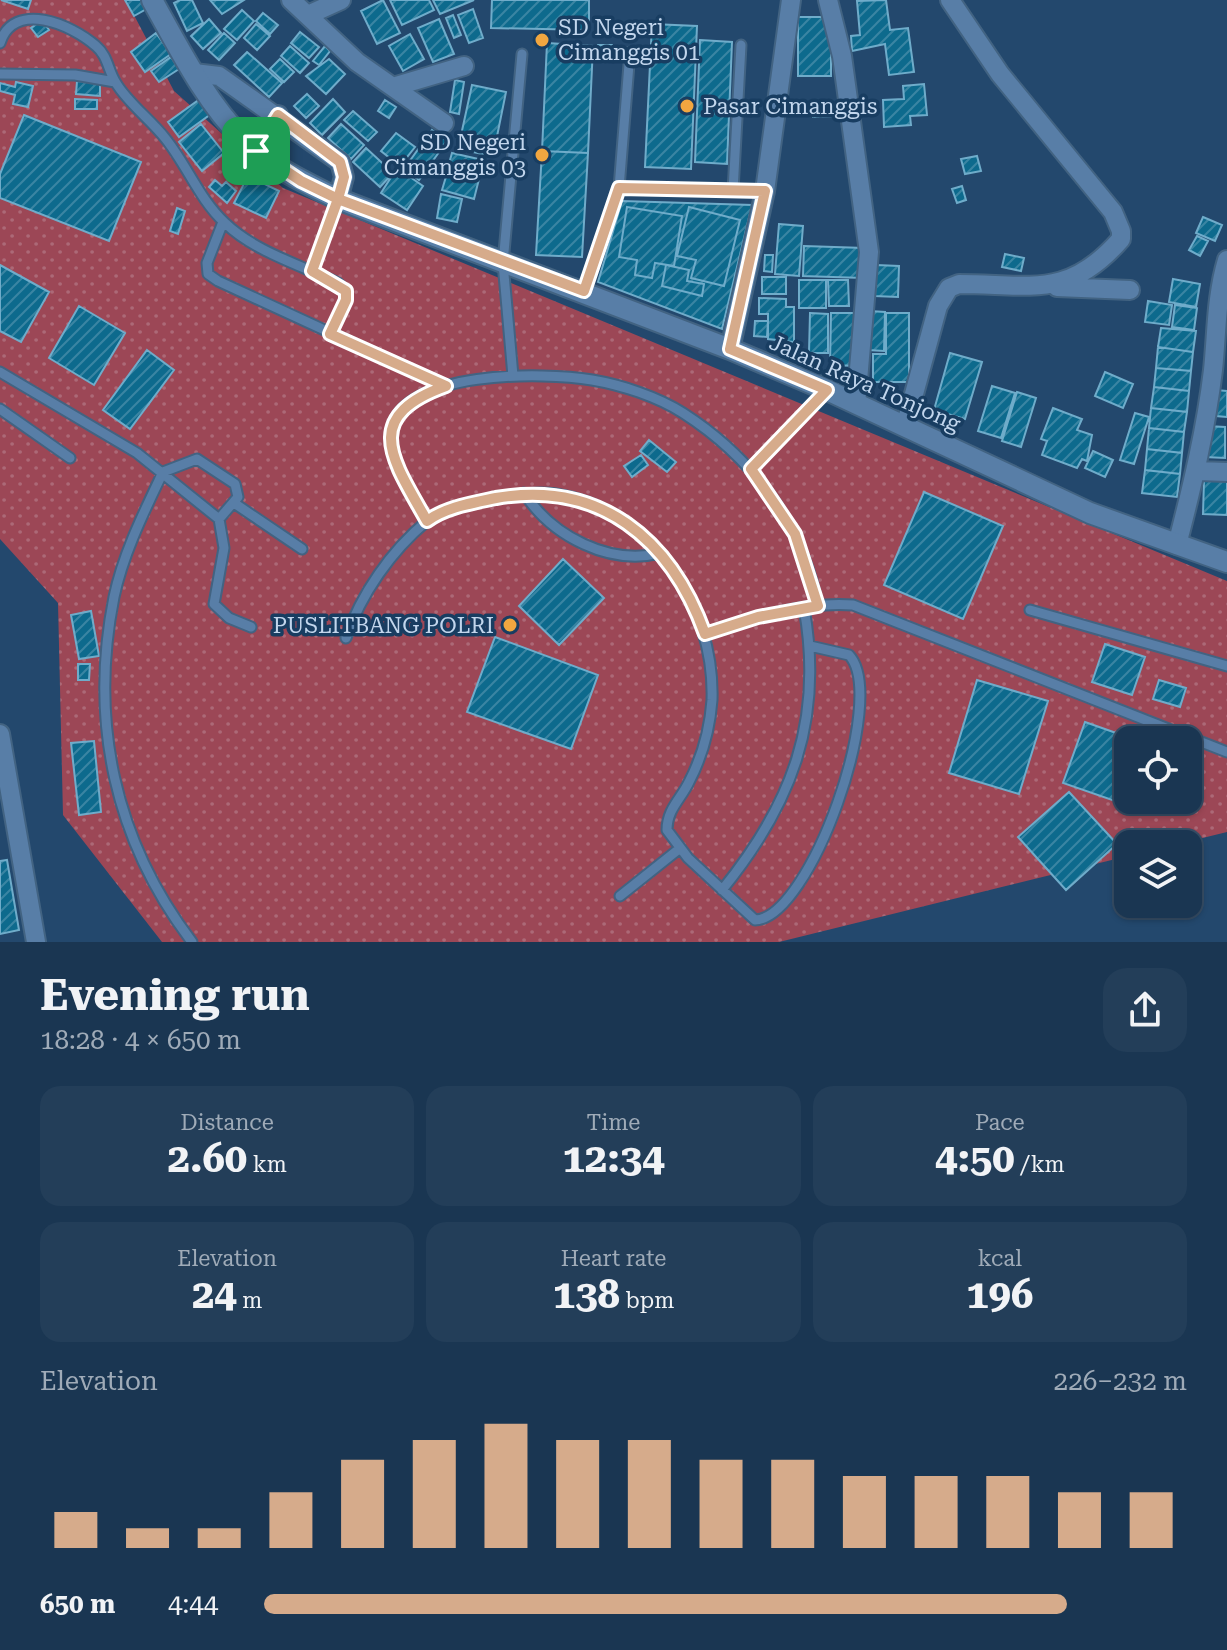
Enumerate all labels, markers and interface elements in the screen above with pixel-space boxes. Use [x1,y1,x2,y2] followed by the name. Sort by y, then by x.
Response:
[558,15,700,65] place label: SD Negeri Cimanggis 01
[533,31,551,49] marker: SD Negeri Cimanggis 01
[703,94,877,119] place label: Pasar Cimanggis
[678,97,696,115] marker: Pasar Cimanggis
[222,117,290,185] pin
[234,129,278,173] icon: arrive
[384,130,526,180] place label: SD Negeri Cimanggis 03
[533,146,551,164] marker: SD Negeri Cimanggis 03
[766,330,965,437] street label: Jalan Raya Tonjong
[273,613,494,638] place label: PUSLITBANG POLRI
[501,616,519,634] marker: PUSLITBANG POLRI
[1114,726,1202,918] map controls
[1114,726,1202,814] button: locate
[1114,830,1202,918] button: layers
[1103,968,1187,1052] button: share
[40,969,310,1021] text: Evening run
[40,1025,241,1055] text: 18:28 · 4 × 650 m
[181,1110,274,1135] text: Distance
[587,1110,640,1135] text: Time
[975,1110,1025,1135] text: Pace
[167,1135,247,1182] text: 2.60
[562,1135,665,1182] text: 12:34
[935,1135,1015,1182] text: 4:50
[247,1152,287,1177] text: km
[1015,1152,1065,1177] text: /km
[177,1246,277,1271] text: Elevation
[561,1246,666,1271] text: Heart rate
[978,1246,1022,1271] text: kcal
[192,1271,237,1318] text: 24
[553,1271,620,1318] text: 138
[966,1271,1033,1318] text: 196
[237,1288,262,1313] text: m
[620,1288,674,1313] text: bpm
[40,1366,158,1396] text: Elevation
[1054,1366,1187,1396] text: 226–232 m
[40,1589,115,1619] text: 650 m
[168,1589,218,1619] text: 4:44

